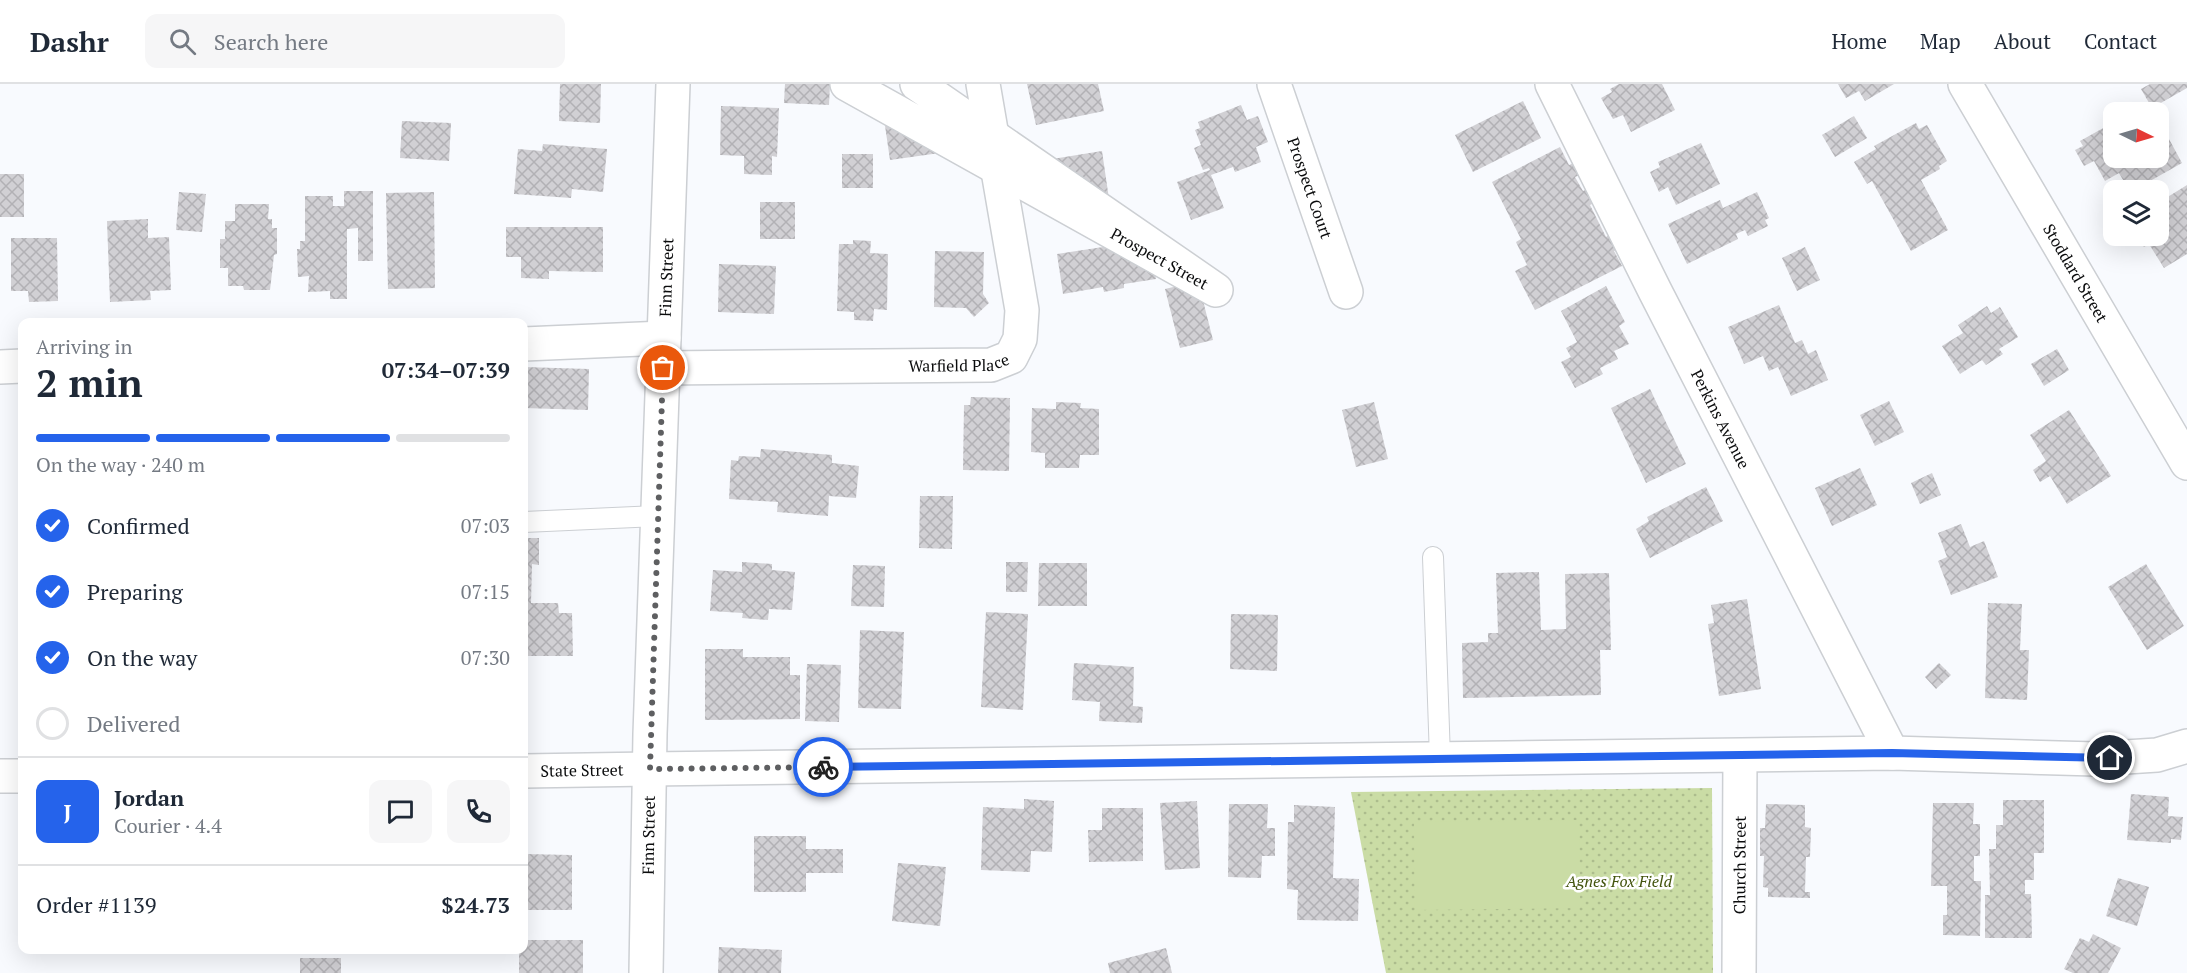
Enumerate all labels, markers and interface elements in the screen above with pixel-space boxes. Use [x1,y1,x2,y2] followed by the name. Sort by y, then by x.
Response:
[145,14,565,68] search box
[30,23,109,60] text: Dashr
[166,25,199,58] icon: search
[214,27,328,56] text: Search here
[1831,27,1887,55] text: Home
[1920,27,1961,55] text: Map
[1994,27,2051,55] text: About
[2084,27,2157,55] text: Contact
[2103,102,2169,168] north arrow
[2103,102,2169,246] map controls
[1282,134,1338,242] street label: Prospect Court
[2103,180,2169,246] button: layers
[2038,220,2113,326] street label: Stoddard Street
[1107,222,1212,295] street label: Prospect Street
[654,237,679,317] street label: Finn Street
[36,333,132,360] text: Arriving in
[637,342,688,393] pin
[908,348,1012,377] street label: Warfield Place
[646,351,679,384] icon: bag
[382,355,510,384] text: 07:34–07:39
[36,356,143,408] text: 2 min
[1686,365,1755,472] street label: Perkins Avenue
[36,451,205,478] text: On the way · 240 m
[36,509,69,542] icon: check
[87,511,190,540] text: Confirmed
[461,512,510,539] text: 07:03
[36,575,69,608] icon: check
[87,577,183,606] text: Preparing
[461,578,510,605] text: 07:15
[36,641,69,674] icon: check
[87,643,197,672] text: On the way
[461,644,510,671] text: 07:30
[87,709,180,738] text: Delivered
[2084,732,2135,783] pin
[793,737,853,797] courier
[2093,741,2126,774] icon: home
[807,751,840,784] icon: bike
[540,758,624,782] street label: State Street
[369,780,432,843] button: chat
[447,780,510,843] button: phone
[114,783,184,812] text: Jordan
[637,795,660,875] street label: Finn Street
[63,797,72,826] text: J
[114,812,222,839] text: Courier · 4.4
[1728,816,1751,914] street label: Church Street
[1565,870,1672,892] park label: Agnes Fox Field
[36,890,156,919] text: Order #1139
[441,890,510,919] text: $24.73

